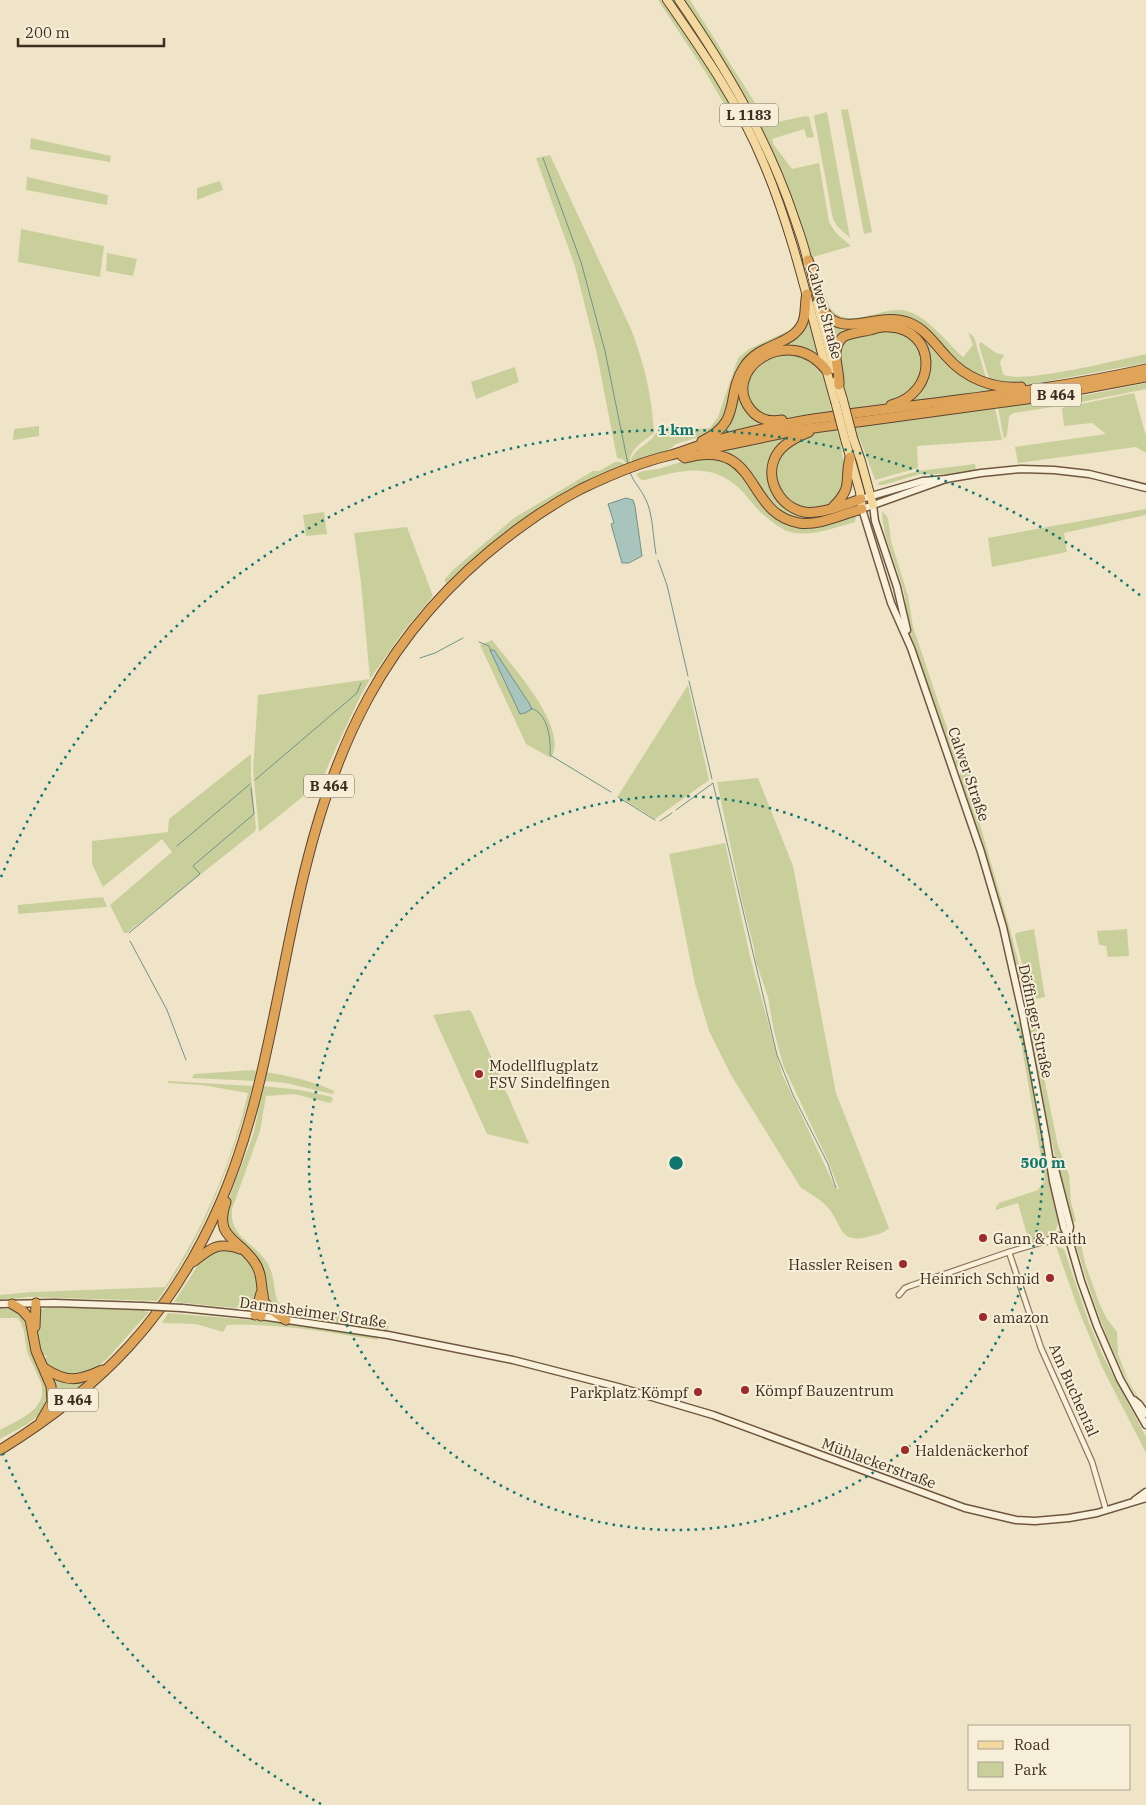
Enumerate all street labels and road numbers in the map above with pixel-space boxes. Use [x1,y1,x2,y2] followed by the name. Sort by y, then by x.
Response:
[720,104,778,126] road number: L 1183
[803,261,847,361] street label: Calwer Straße
[1031,384,1081,406] road number: B 464
[944,724,994,824] street label: Calwer Straße
[304,774,354,798] road number: B 464
[1015,962,1057,1080] street label: Döffinger Straße
[238,1292,388,1332] street label: Darmsheimer Straße
[1045,1340,1103,1440] street label: Am Buchental
[48,1388,98,1412] road number: B 464
[819,1433,939,1493] street label: Mühlackerstraße

